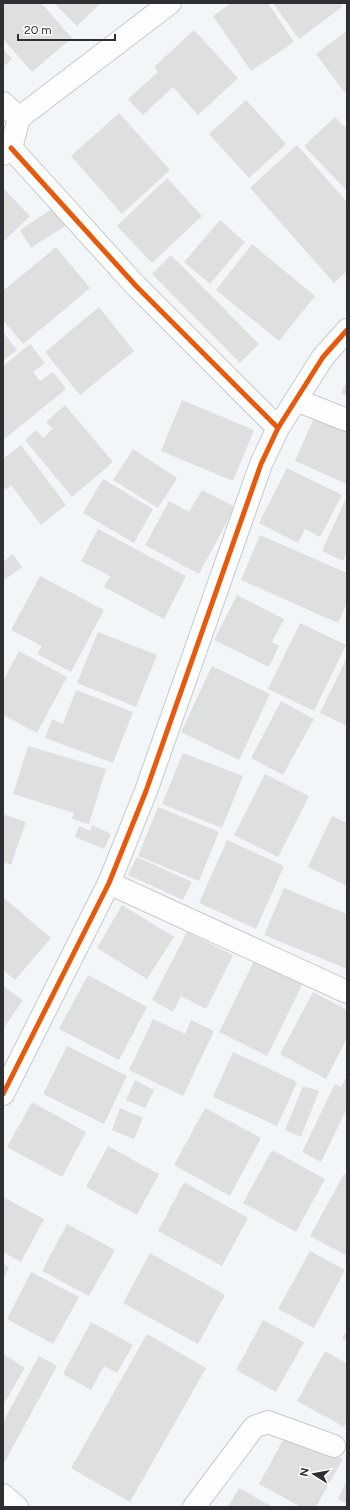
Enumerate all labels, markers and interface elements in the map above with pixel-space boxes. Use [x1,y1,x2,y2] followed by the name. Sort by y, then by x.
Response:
[18,16,115,42] scale bar
[24,23,52,37] text: 20 m
[294,1454,334,1494] north arrow
[297,1467,312,1478] text: N

